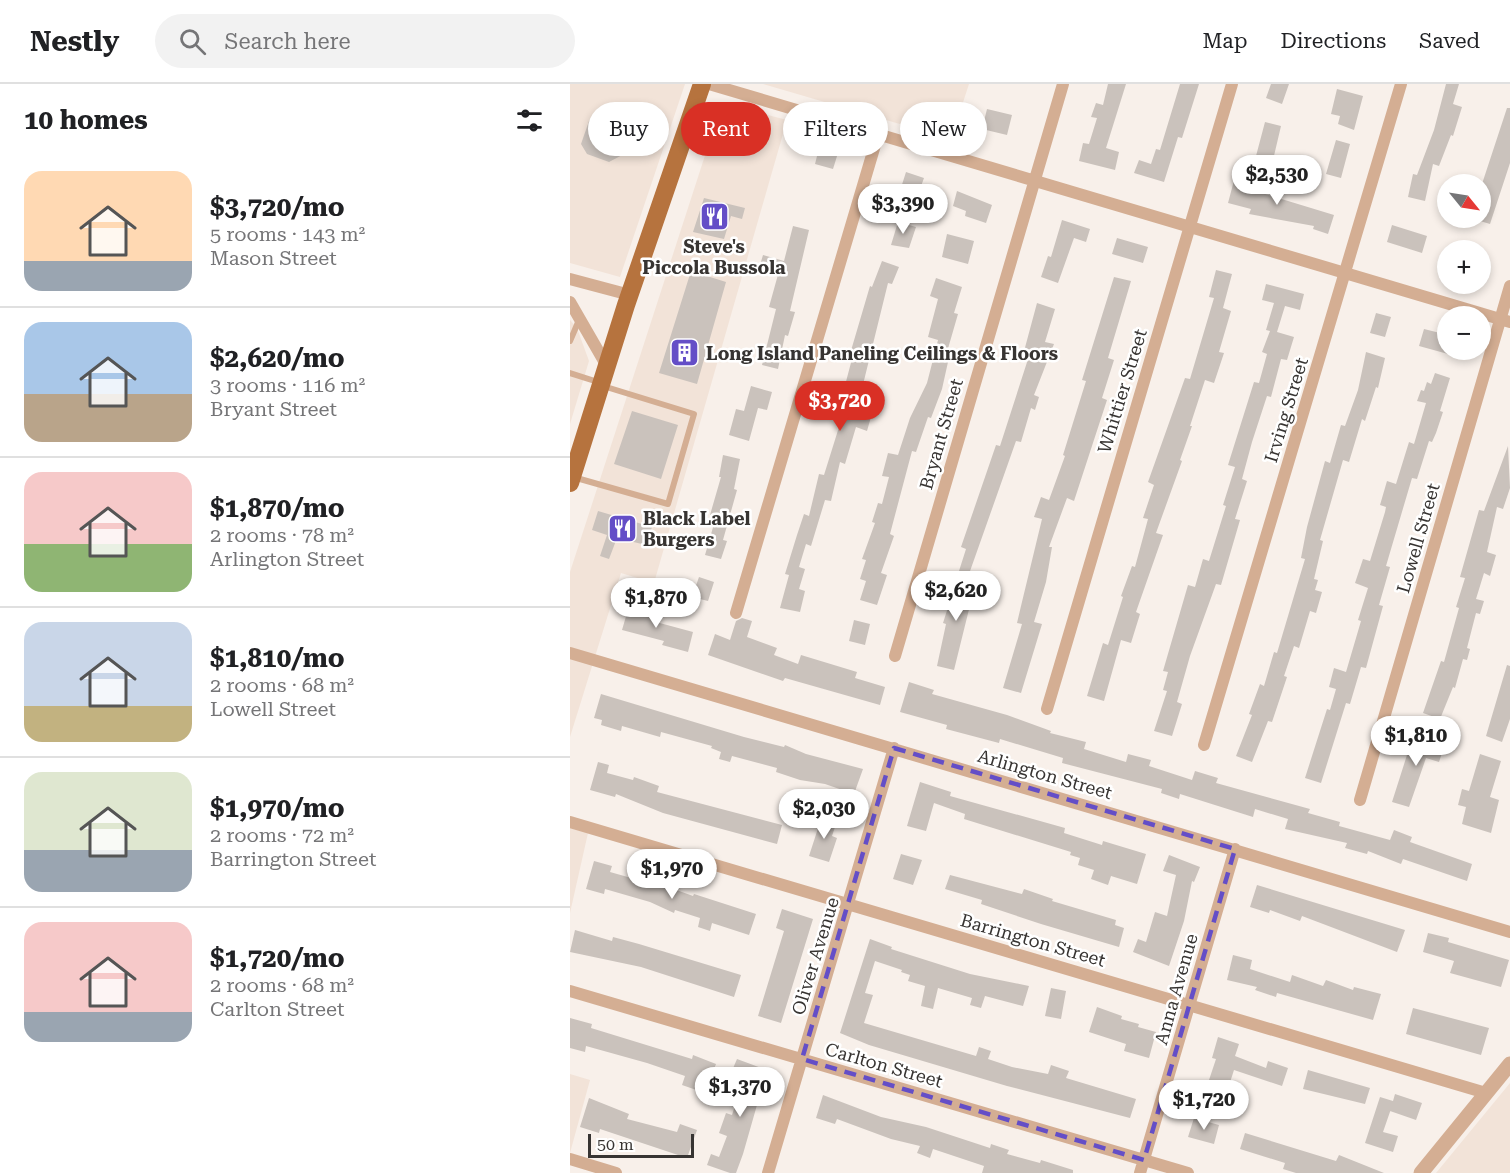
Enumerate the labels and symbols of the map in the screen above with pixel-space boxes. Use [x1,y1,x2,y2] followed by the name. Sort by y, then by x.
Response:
[1228,155,1326,206] pin: $2,530
[1437,174,1491,228] north arrow
[854,184,952,235] pin: $3,390
[698,201,730,233] restaurant icon: Steve's Piccola Bussola
[642,236,786,278] place label: Steve's Piccola Bussola
[1093,326,1151,456] street label: Whittier Street
[669,337,701,369] building icon: Long Island Paneling Ceilings & Floors
[706,343,1058,364] place label: Long Island Paneling Ceilings & Floors
[1260,355,1312,465] street label: Irving Street
[915,376,967,492] street label: Bryant Street
[791,381,889,432] pin: $3,720
[1392,480,1444,595] street label: Lowell Street
[643,508,750,550] place label: Black Label Burgers
[606,512,638,544] restaurant icon: Black Label Burgers
[907,571,1005,622] pin: $2,620
[607,578,705,629] pin: $1,870
[1367,716,1465,767] pin: $1,810
[975,745,1115,803] street label: Arlington Street
[775,789,873,840] pin: $2,030
[623,849,721,900] pin: $1,970
[787,894,843,1017] street label: Oliver Avenue
[958,909,1108,971] street label: Barrington Street
[1150,931,1202,1047] street label: Anna Avenue
[823,1038,945,1092] street label: Carlton Street
[691,1067,789,1118] pin: $1,370
[1155,1080,1253,1131] pin: $1,720
[588,1131,694,1158] scale bar

